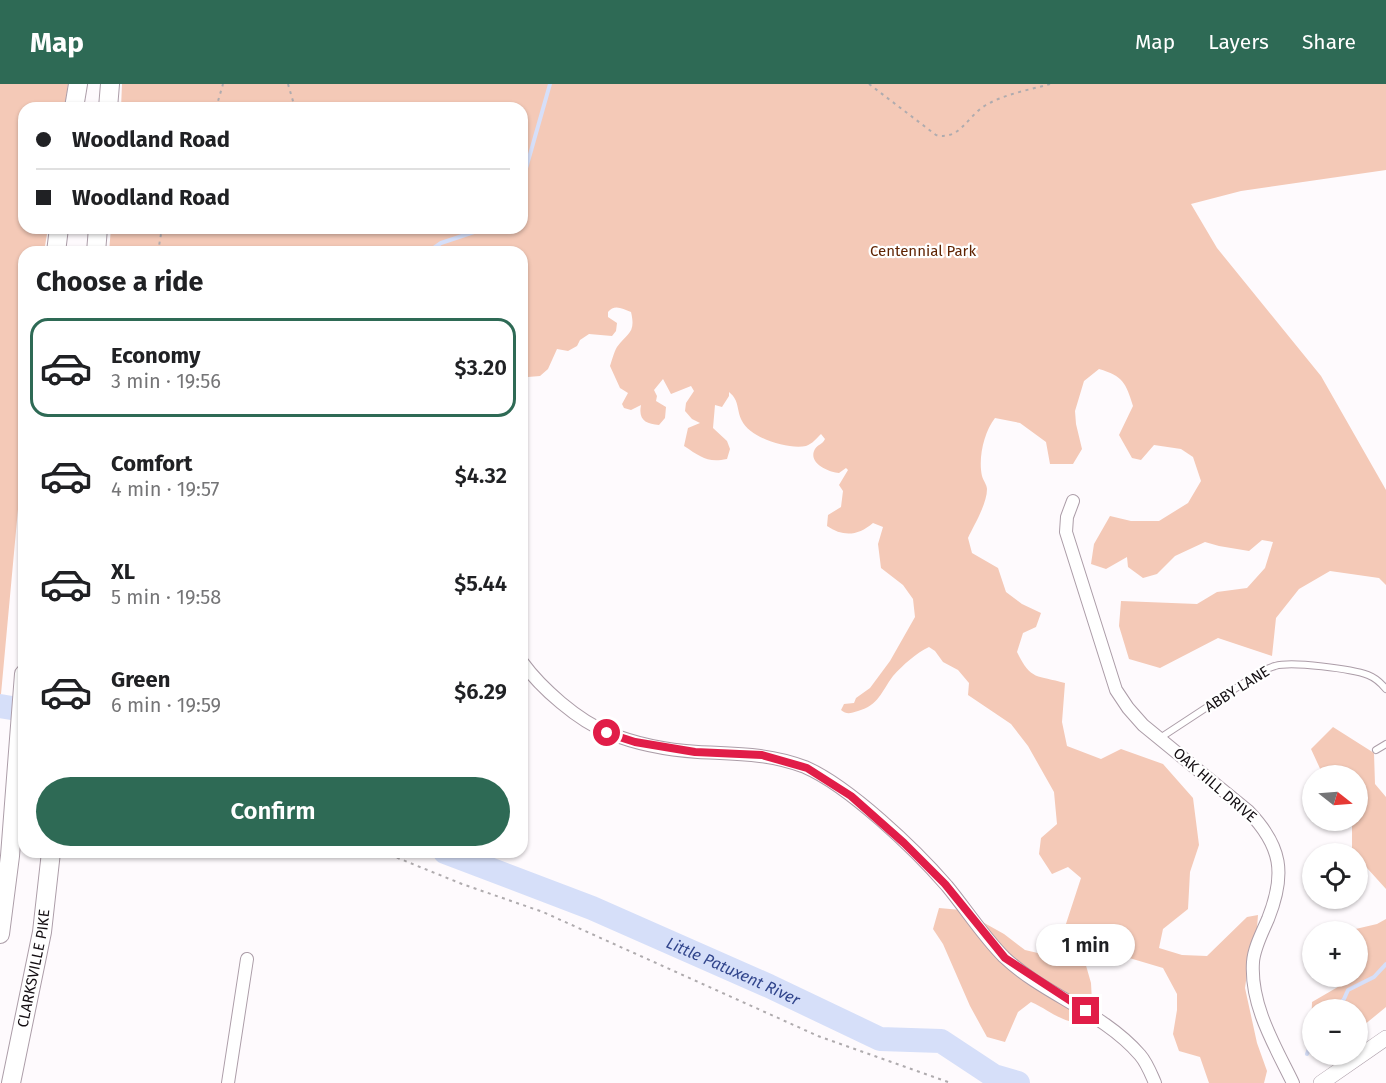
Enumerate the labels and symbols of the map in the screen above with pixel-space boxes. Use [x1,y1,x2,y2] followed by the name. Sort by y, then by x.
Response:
[870,242,976,260] park label: Centennial Park
[1201,662,1273,716] street label: ABBY LANE
[593,719,620,746] route start
[1170,744,1260,826] street label: OAK HILL DRIVE
[1302,765,1368,831] north arrow
[14,908,53,1029] street label: CLARKSVILLE PIKE
[1036,924,1136,966] callout: 1 min
[663,933,804,1010] water label: Little Patuxent River
[1072,997,1099,1024] route end

